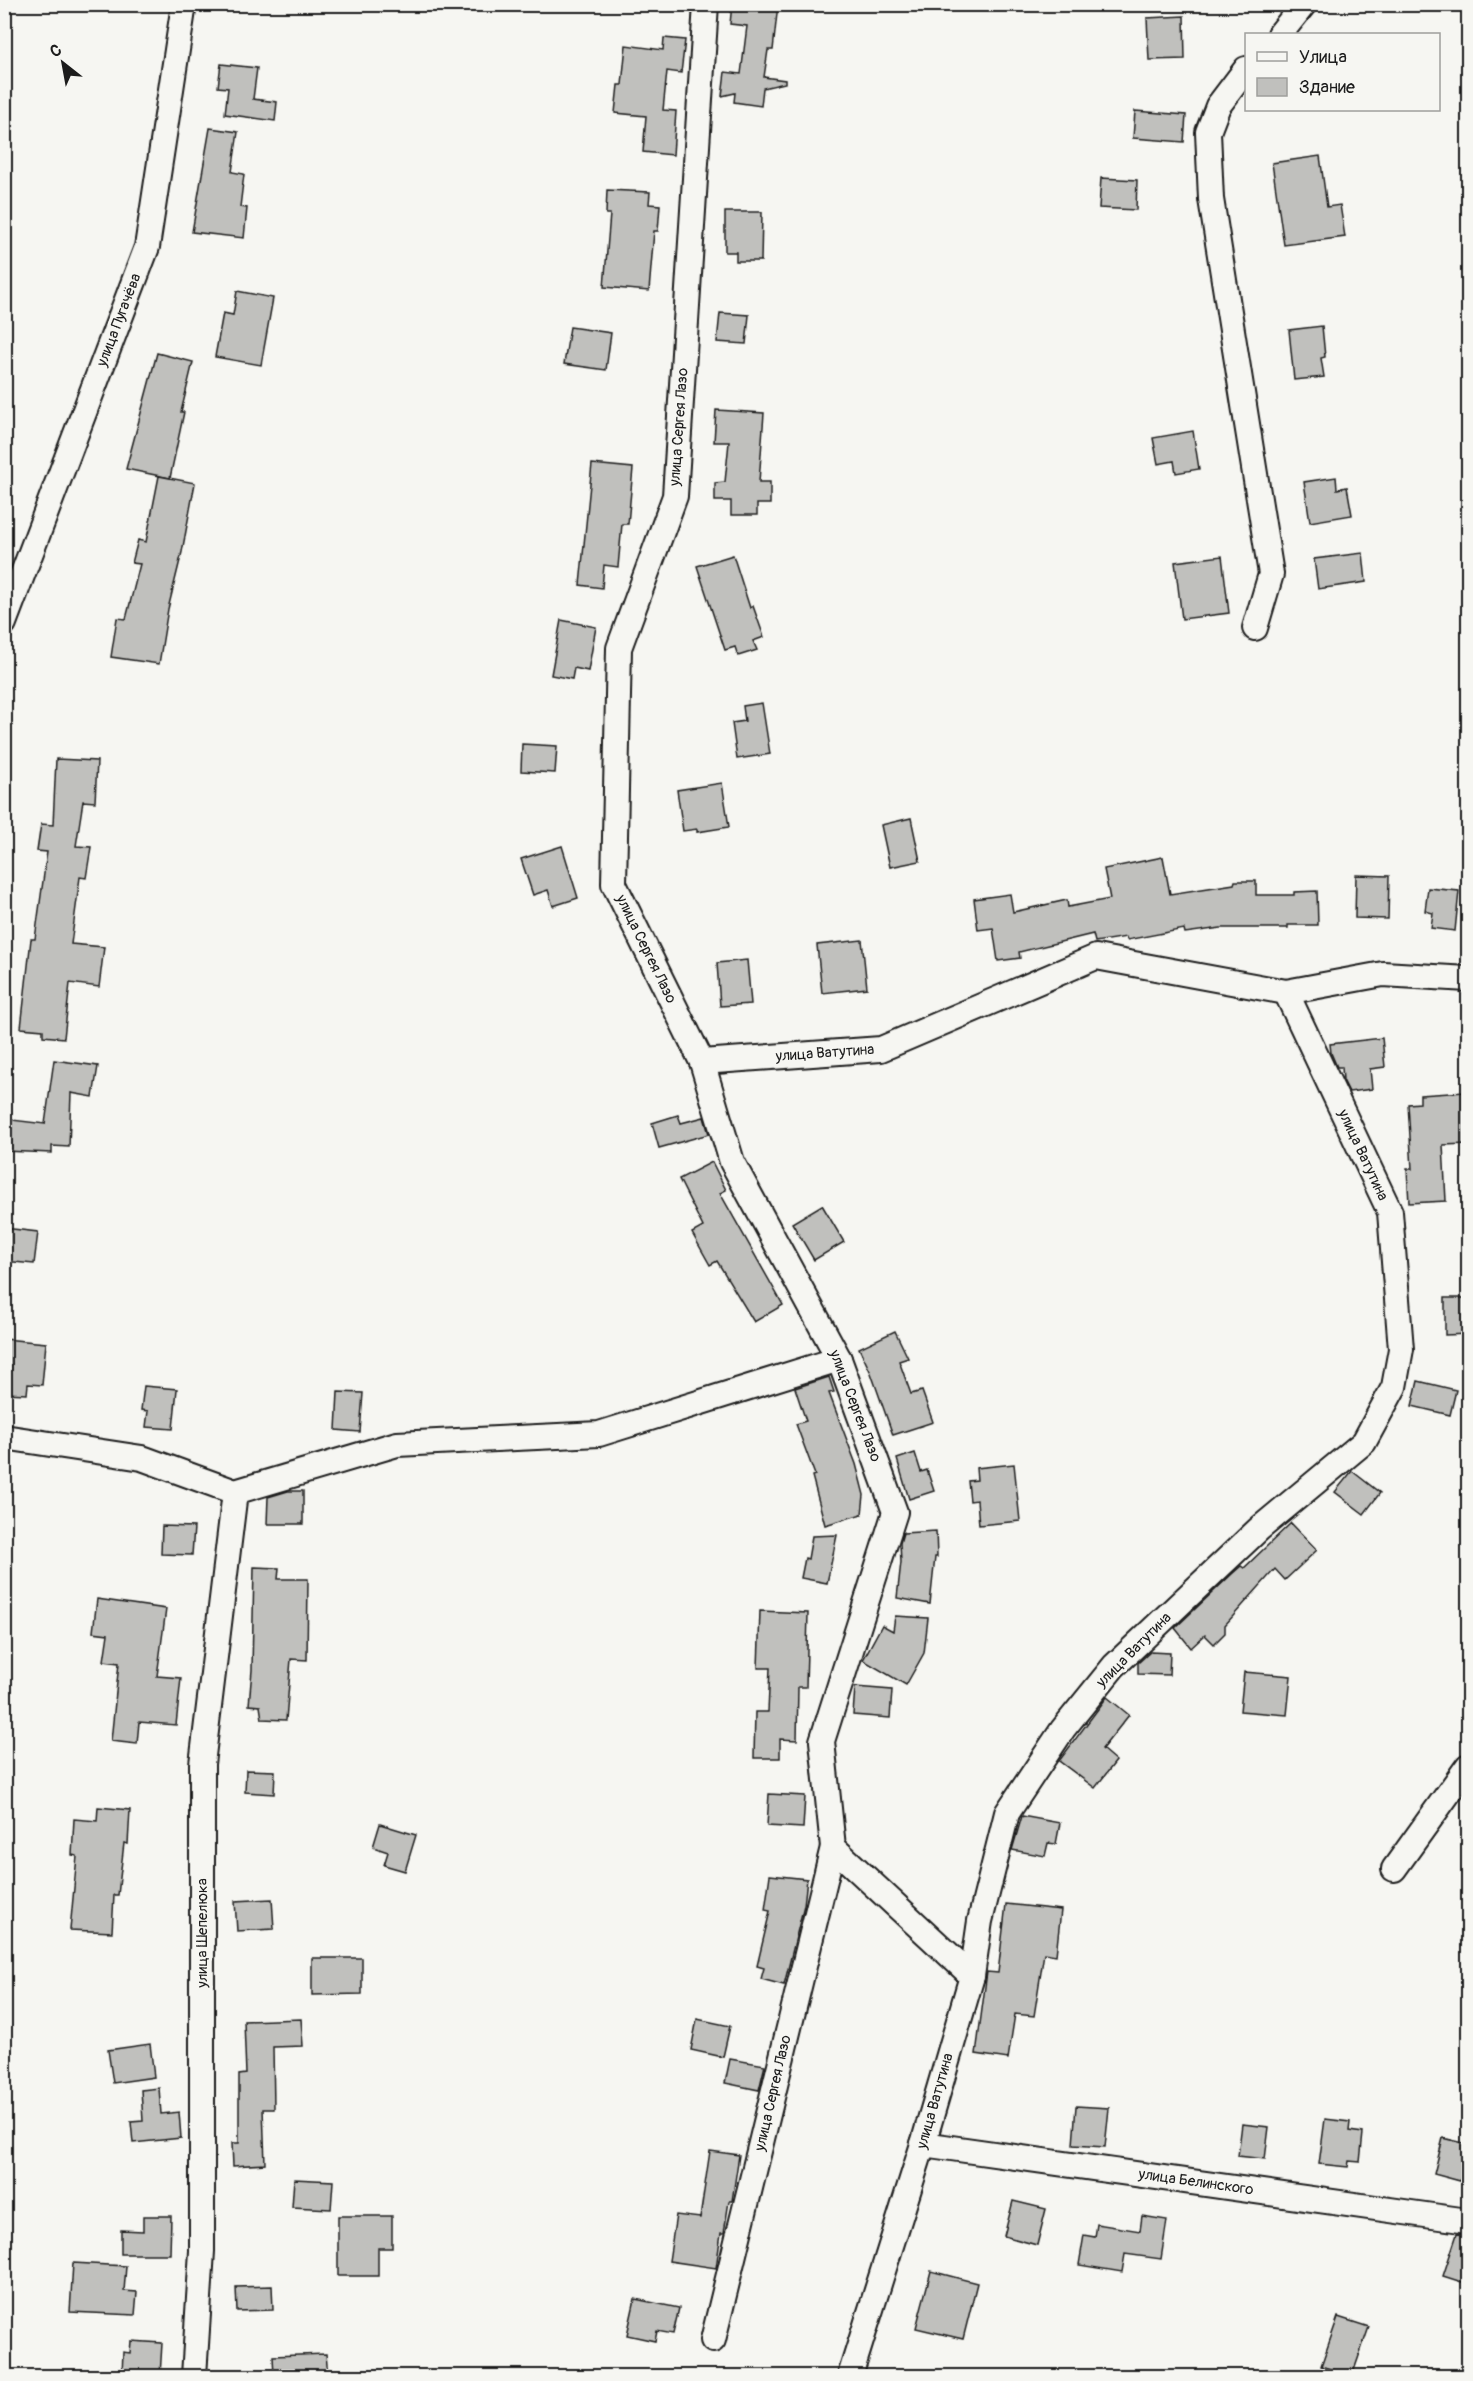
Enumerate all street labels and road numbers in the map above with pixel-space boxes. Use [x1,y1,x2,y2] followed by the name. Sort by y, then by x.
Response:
[92,271,145,370] street label: улица Пугачёва
[665,367,693,488] street label: улица Сергея Лазо
[611,891,680,1006] street label: улица Сергея Лазо
[774,1040,875,1066] street label: улица Ватутина
[1333,1105,1392,1204] street label: улица Ватутина
[825,1346,885,1465] street label: улица Сергея Лазо
[1092,1608,1176,1692] street label: улица Ватутина
[193,1878,212,1989] street label: улица Шепелюка
[750,2033,796,2154] street label: улица Сергея Лазо
[912,2051,958,2152] street label: улица Ватутина
[1136,2164,1255,2199] street label: улица Белинского

